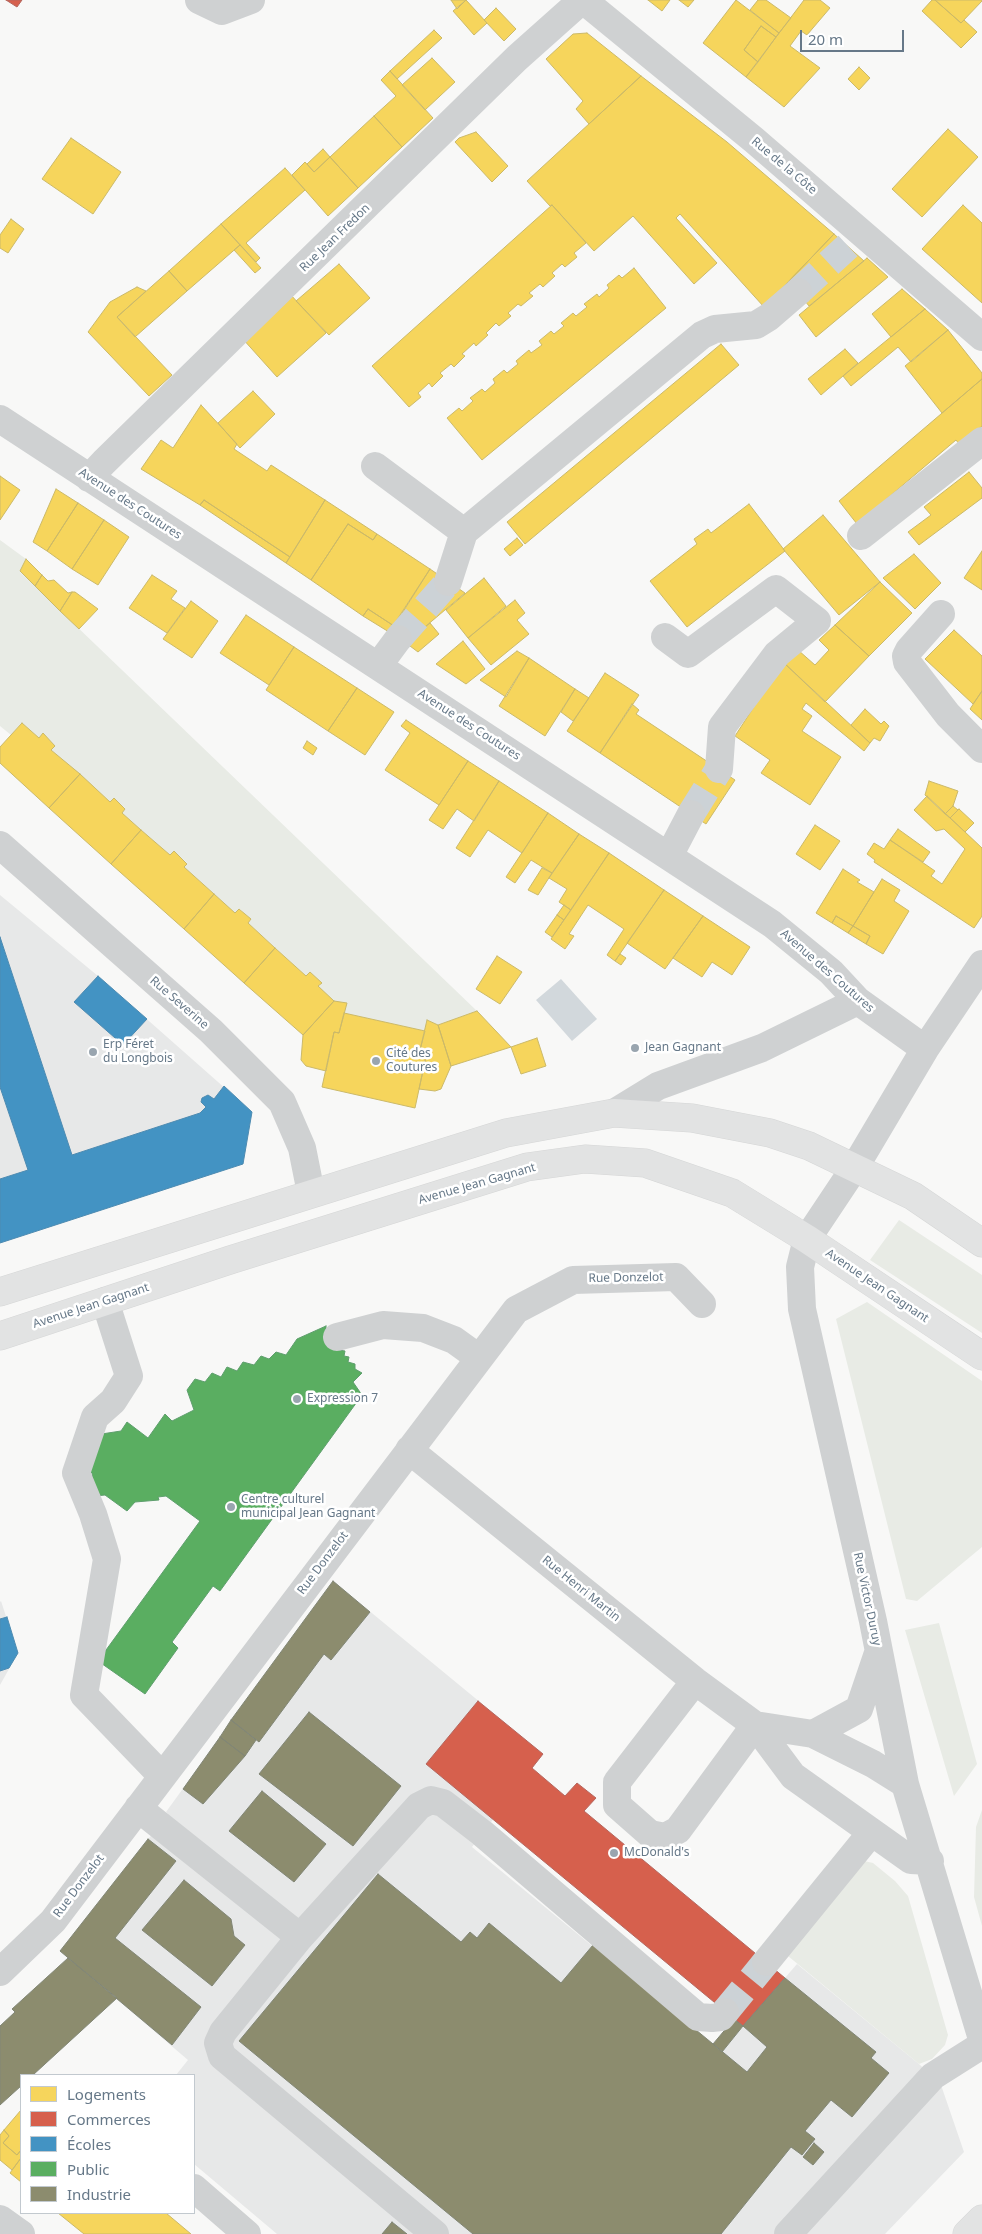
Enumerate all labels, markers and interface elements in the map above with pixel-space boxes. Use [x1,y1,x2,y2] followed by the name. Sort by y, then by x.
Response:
[802,20,906,52] scale bar
[808,29,843,49] text: 20 m
[748,134,820,198] street label: Rue de la Côte
[297,201,373,275] street label: Rue Jean Fredon
[76,465,184,543] street label: Avenue des Coutures
[415,686,523,764] street label: Avenue des Coutures
[777,926,877,1016] street label: Avenue des Coutures
[147,974,211,1032] street label: Rue Severine
[103,1038,173,1066] place label: Erp Féret du Longbois
[645,1041,721,1055] place label: Jean Gagnant
[629,1042,641,1054] marker: Jean Gagnant
[87,1046,99,1058] marker: Erp Féret du Longbois
[386,1047,437,1075] place label: Cité des Coutures
[370,1055,382,1067] marker: Cité des Coutures
[417,1160,537,1208] street label: Avenue Jean Gagnant
[823,1246,931,1326] street label: Avenue Jean Gagnant
[588,1270,664,1286] street label: Rue Donzelot
[31,1280,151,1332] street label: Avenue Jean Gagnant
[307,1392,378,1406] place label: Expression 7
[291,1393,303,1405] marker: Expression 7
[241,1493,375,1521] place label: Centre culturel municipal Jean Gagnant
[225,1501,237,1513] marker: Centre culturel municipal Jean Gagnant
[295,1529,351,1597] street label: Rue Donzelot
[850,1551,884,1647] street label: Rue Victor Duruy
[539,1553,623,1625] street label: Rue Henri Martin
[624,1846,689,1860] place label: McDonald's
[608,1847,620,1859] marker: McDonald's
[51,1852,107,1920] street label: Rue Donzelot
[20,2074,195,2214] legend
[67,2084,146,2104] text: Logements
[67,2109,151,2129] text: Commerces
[67,2134,111,2154] text: Écoles
[67,2159,110,2179] text: Public
[67,2184,131,2204] text: Industrie

